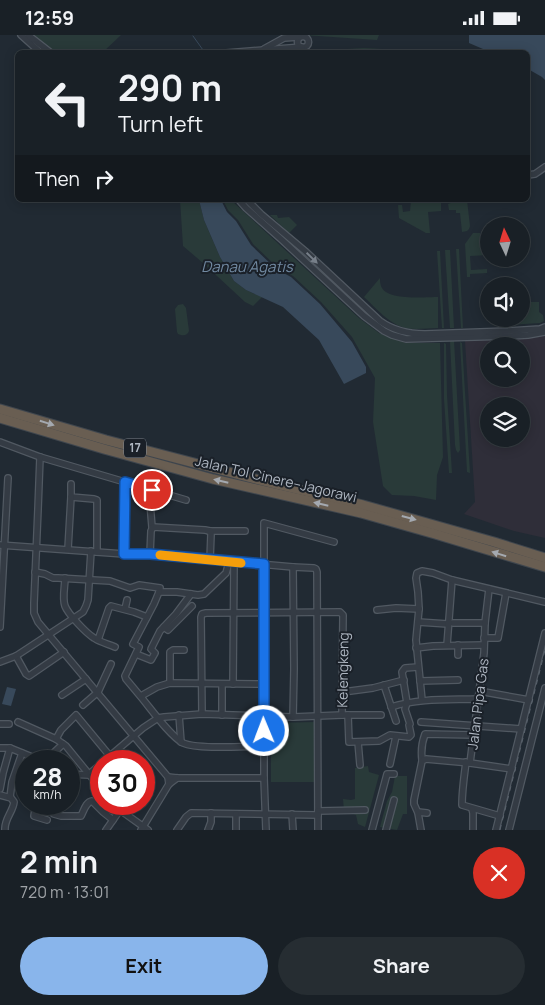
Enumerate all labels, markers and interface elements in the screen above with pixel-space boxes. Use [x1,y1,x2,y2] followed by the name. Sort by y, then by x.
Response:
[25,5,74,31] text: 12:59
[118,64,222,112] text: 290 m
[35,70,100,135] icon: left
[118,109,203,139] text: Turn left
[90,165,118,193] icon: right
[35,166,80,192] text: Then
[480,217,530,267] north arrow
[480,217,530,447] map controls
[306,252,318,264] one-way arrow
[201,256,294,277] water label: Danau Agatis
[480,277,530,327] button: sound
[480,337,530,387] button: search
[480,397,530,447] button: layers
[39,419,54,427] one-way arrow
[124,438,146,457] road number: 17
[193,451,359,506] street label: Jalan Tol Cinere–Jagorawi
[131,469,173,511] pin
[138,476,166,504] icon: arrive
[213,477,228,485] one-way arrow
[313,500,328,508] one-way arrow
[401,514,416,522] one-way arrow
[491,549,506,557] one-way arrow
[332,632,353,708] street label: Kelengkeng
[462,657,493,751] street label: Jalan Pipa Gas
[237,704,289,756] position arrow
[90,750,155,815] speed limit sign: 30
[32,759,63,794] text: 28
[34,786,61,803] text: km/h
[20,841,98,882] text: 2 min
[473,847,525,899] button: close
[20,881,110,903] text: 720 m · 13:01
[20,937,268,995] button: Exit
[278,937,525,995] button: Share

